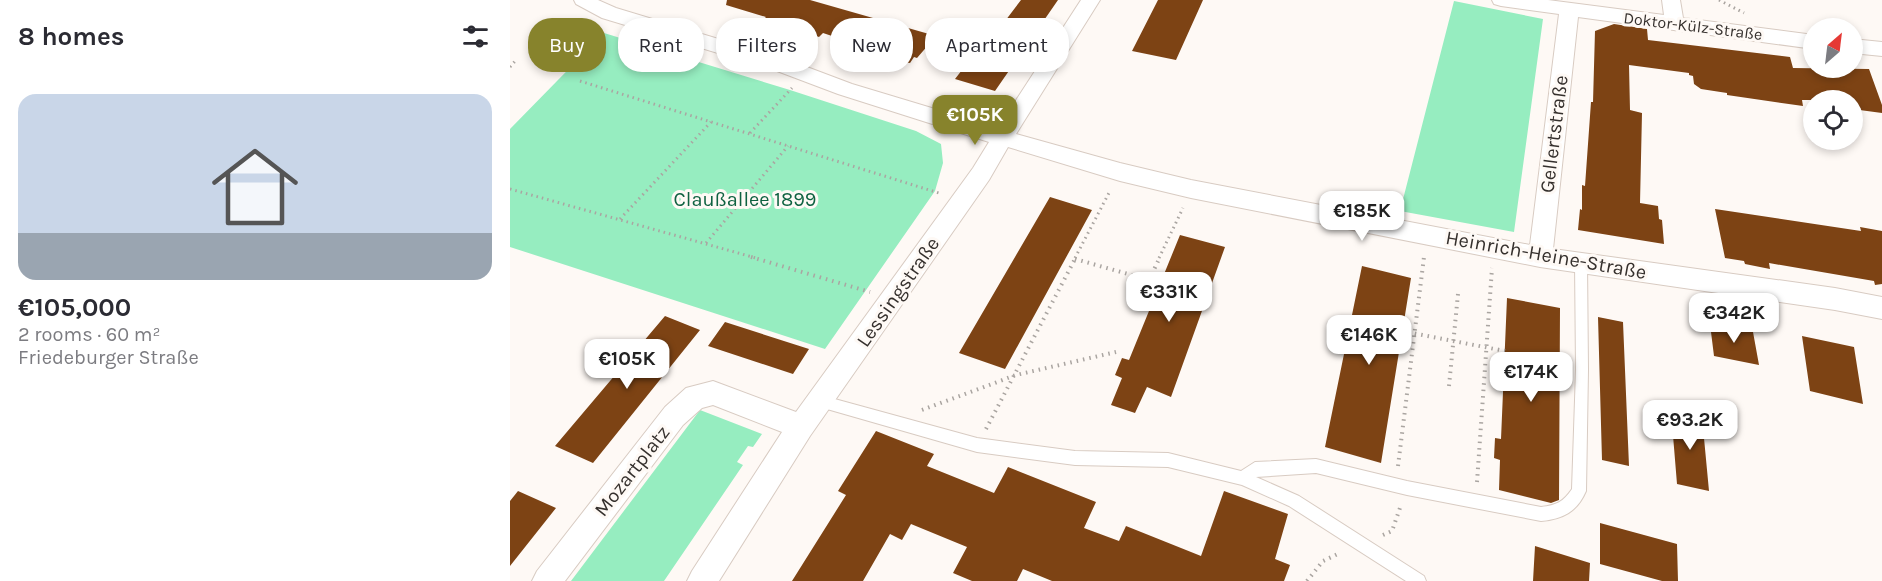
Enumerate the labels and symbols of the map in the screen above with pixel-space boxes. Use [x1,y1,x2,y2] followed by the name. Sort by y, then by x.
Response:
[1622,8,1764,44] street label: Doktor-Külz-Straße
[1803,18,1863,78] north arrow
[1535,74,1573,194] street label: Gellertstraße
[933,95,1017,146] pin: €105K
[674,188,816,211] park label: Claußallee 1899
[1320,191,1404,242] pin: €185K
[1444,226,1648,284] street label: Heinrich-Heine-Straße
[852,233,944,351] street label: Lessingstraße
[1127,272,1211,323] pin: €331K
[1692,293,1776,344] pin: €342K
[1327,315,1411,366] pin: €146K
[585,339,669,390] pin: €105K
[1489,352,1573,403] pin: €174K
[1641,400,1739,451] pin: €93.2K
[590,421,674,521] street label: Mozartplatz

